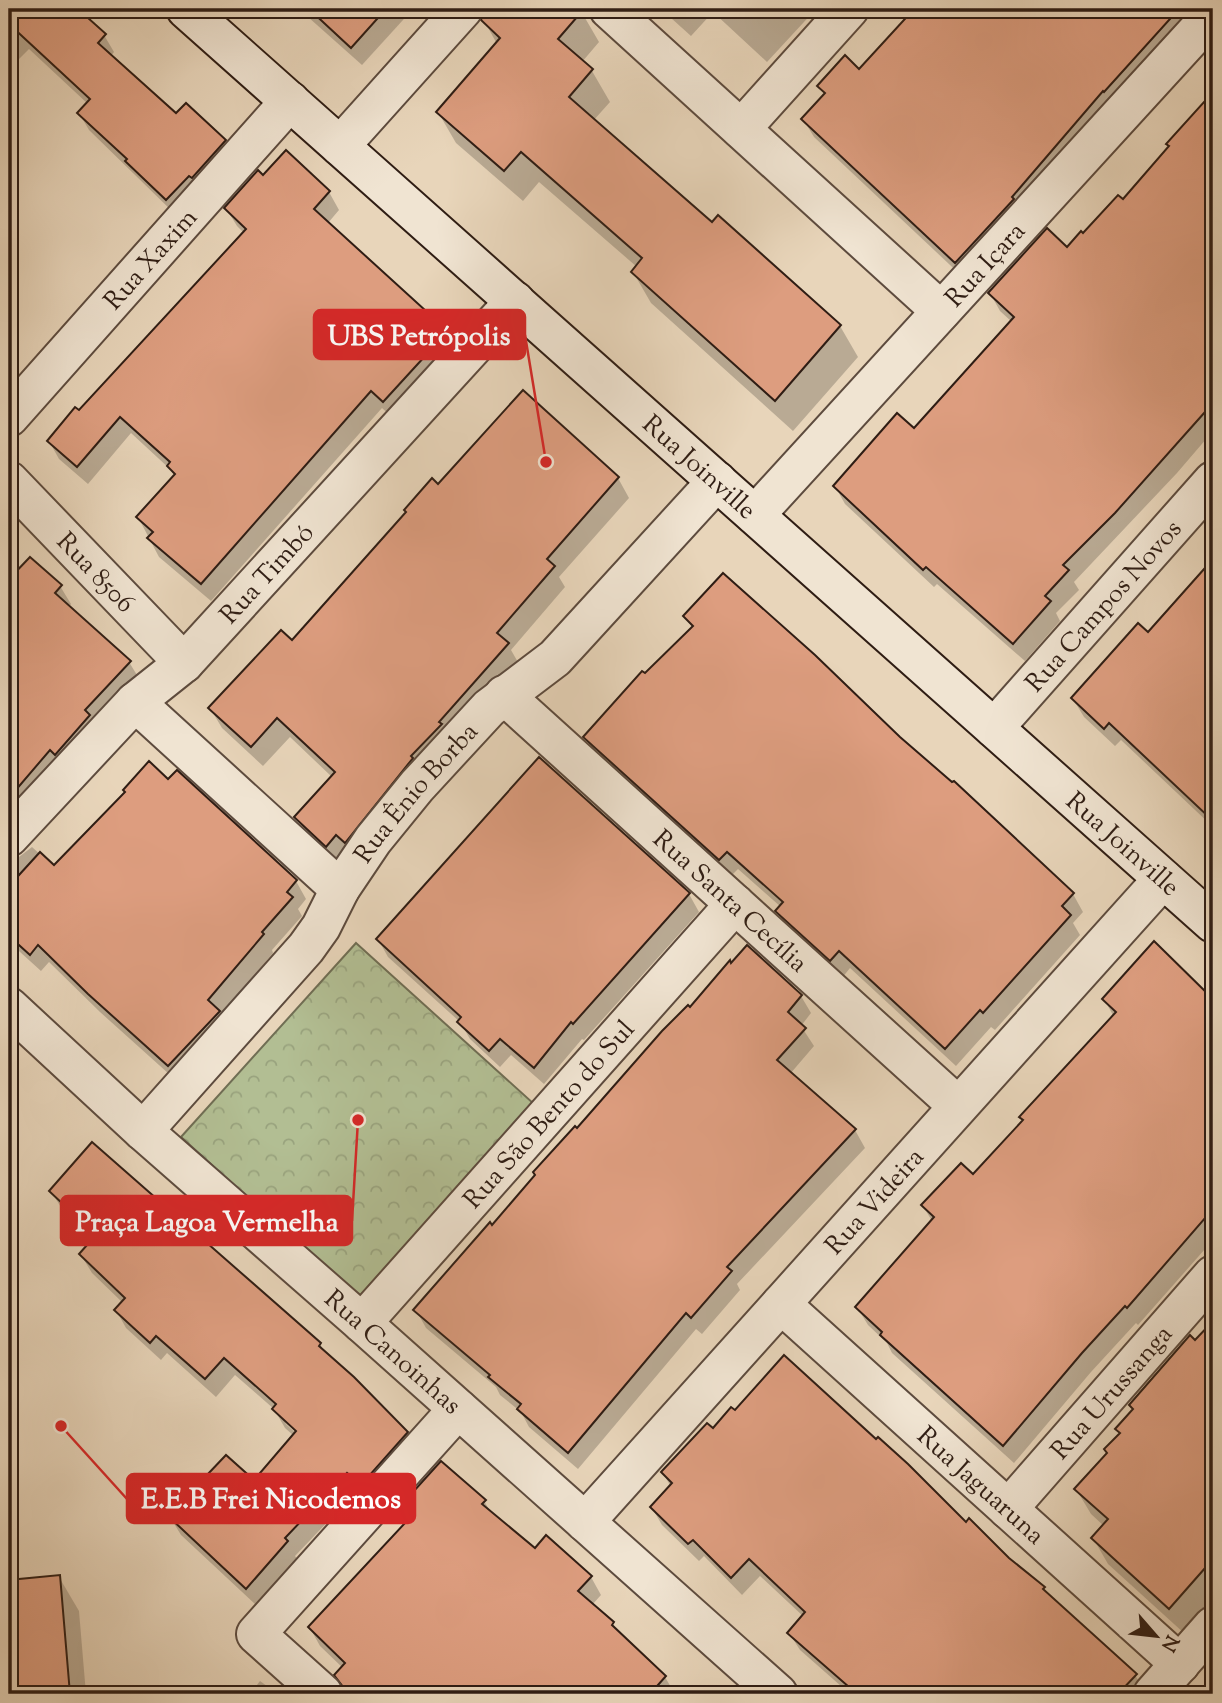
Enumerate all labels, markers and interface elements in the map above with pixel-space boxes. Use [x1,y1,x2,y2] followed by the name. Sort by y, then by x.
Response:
[96,201,207,319] street label: Rua Xaxim
[937,215,1035,317] street label: Rua Içara
[314,310,525,359] callout: UBS Petrópolis
[327,318,511,358] text: UBS Petrópolis
[633,407,763,529] street label: Rua Joinville
[1018,512,1191,701] street label: Rua Campos Novos
[212,516,324,633] street label: Rua Timbó
[47,525,142,622] street label: Rua 8506
[346,715,488,872] street label: Rua Ênio Borba
[1057,784,1187,906] street label: Rua Joinville
[643,822,815,982] street label: Rua Santa Cecília
[456,1013,644,1218] street label: Rua São Bento do Sul
[818,1141,934,1264] street label: Rua Videira
[61,1196,352,1245] callout: Praça Lagoa Vermelha
[75,1204,339,1244] text: Praça Lagoa Vermelha
[315,1282,469,1424] street label: Rua Canoinhas
[1043,1318,1182,1469] street label: Rua Urussanga
[908,1419,1052,1554] street label: Rua Jaguaruna
[127,1474,415,1523] callout: E.E.B Frei Nicodemos
[141,1481,401,1521] text: E.E.B Frei Nicodemos
[1120,1602,1190,1672] north arrow
[1153,1630,1184,1656] text: N

